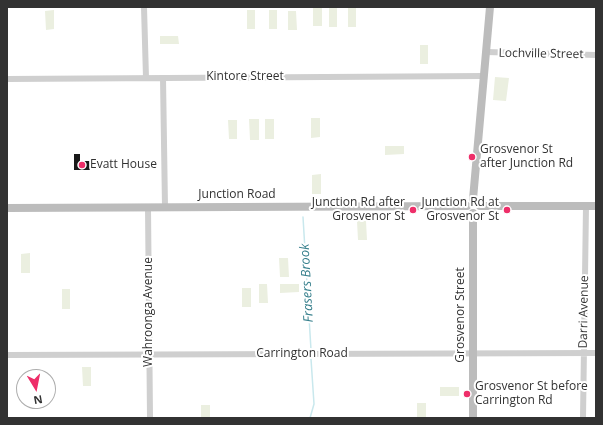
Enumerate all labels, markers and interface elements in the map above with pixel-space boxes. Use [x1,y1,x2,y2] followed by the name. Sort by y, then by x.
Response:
[498,46,584,62] street label: Lochville Street
[206,70,284,84] street label: Kintore Street
[480,143,573,171] place label: Grosvenor St after Junction Rd
[467,152,477,162] marker: Grosvenor St after Junction Rd
[90,158,157,172] place label: Evatt House
[77,160,87,170] marker: Evatt House
[198,188,276,202] street label: Junction Road
[312,196,405,224] place label: Junction Rd after Grosvenor St
[421,196,499,224] place label: Junction Rd at Grosvenor St
[408,205,418,215] marker: Junction Rd after Grosvenor St
[502,205,512,215] marker: Junction Rd at Grosvenor St
[297,243,317,323] water label: Frasers Brook
[142,257,156,367] street label: Wahroonga Avenue
[454,267,468,363] street label: Grosvenor Street
[576,275,592,349] street label: Darri Avenue
[256,347,348,361] street label: Carrington Road
[16,369,56,409] north arrow
[475,380,588,408] place label: Grosvenor St before Carrington Rd
[462,389,472,399] marker: Grosvenor St before Carrington Rd
[32,392,44,408] text: N

